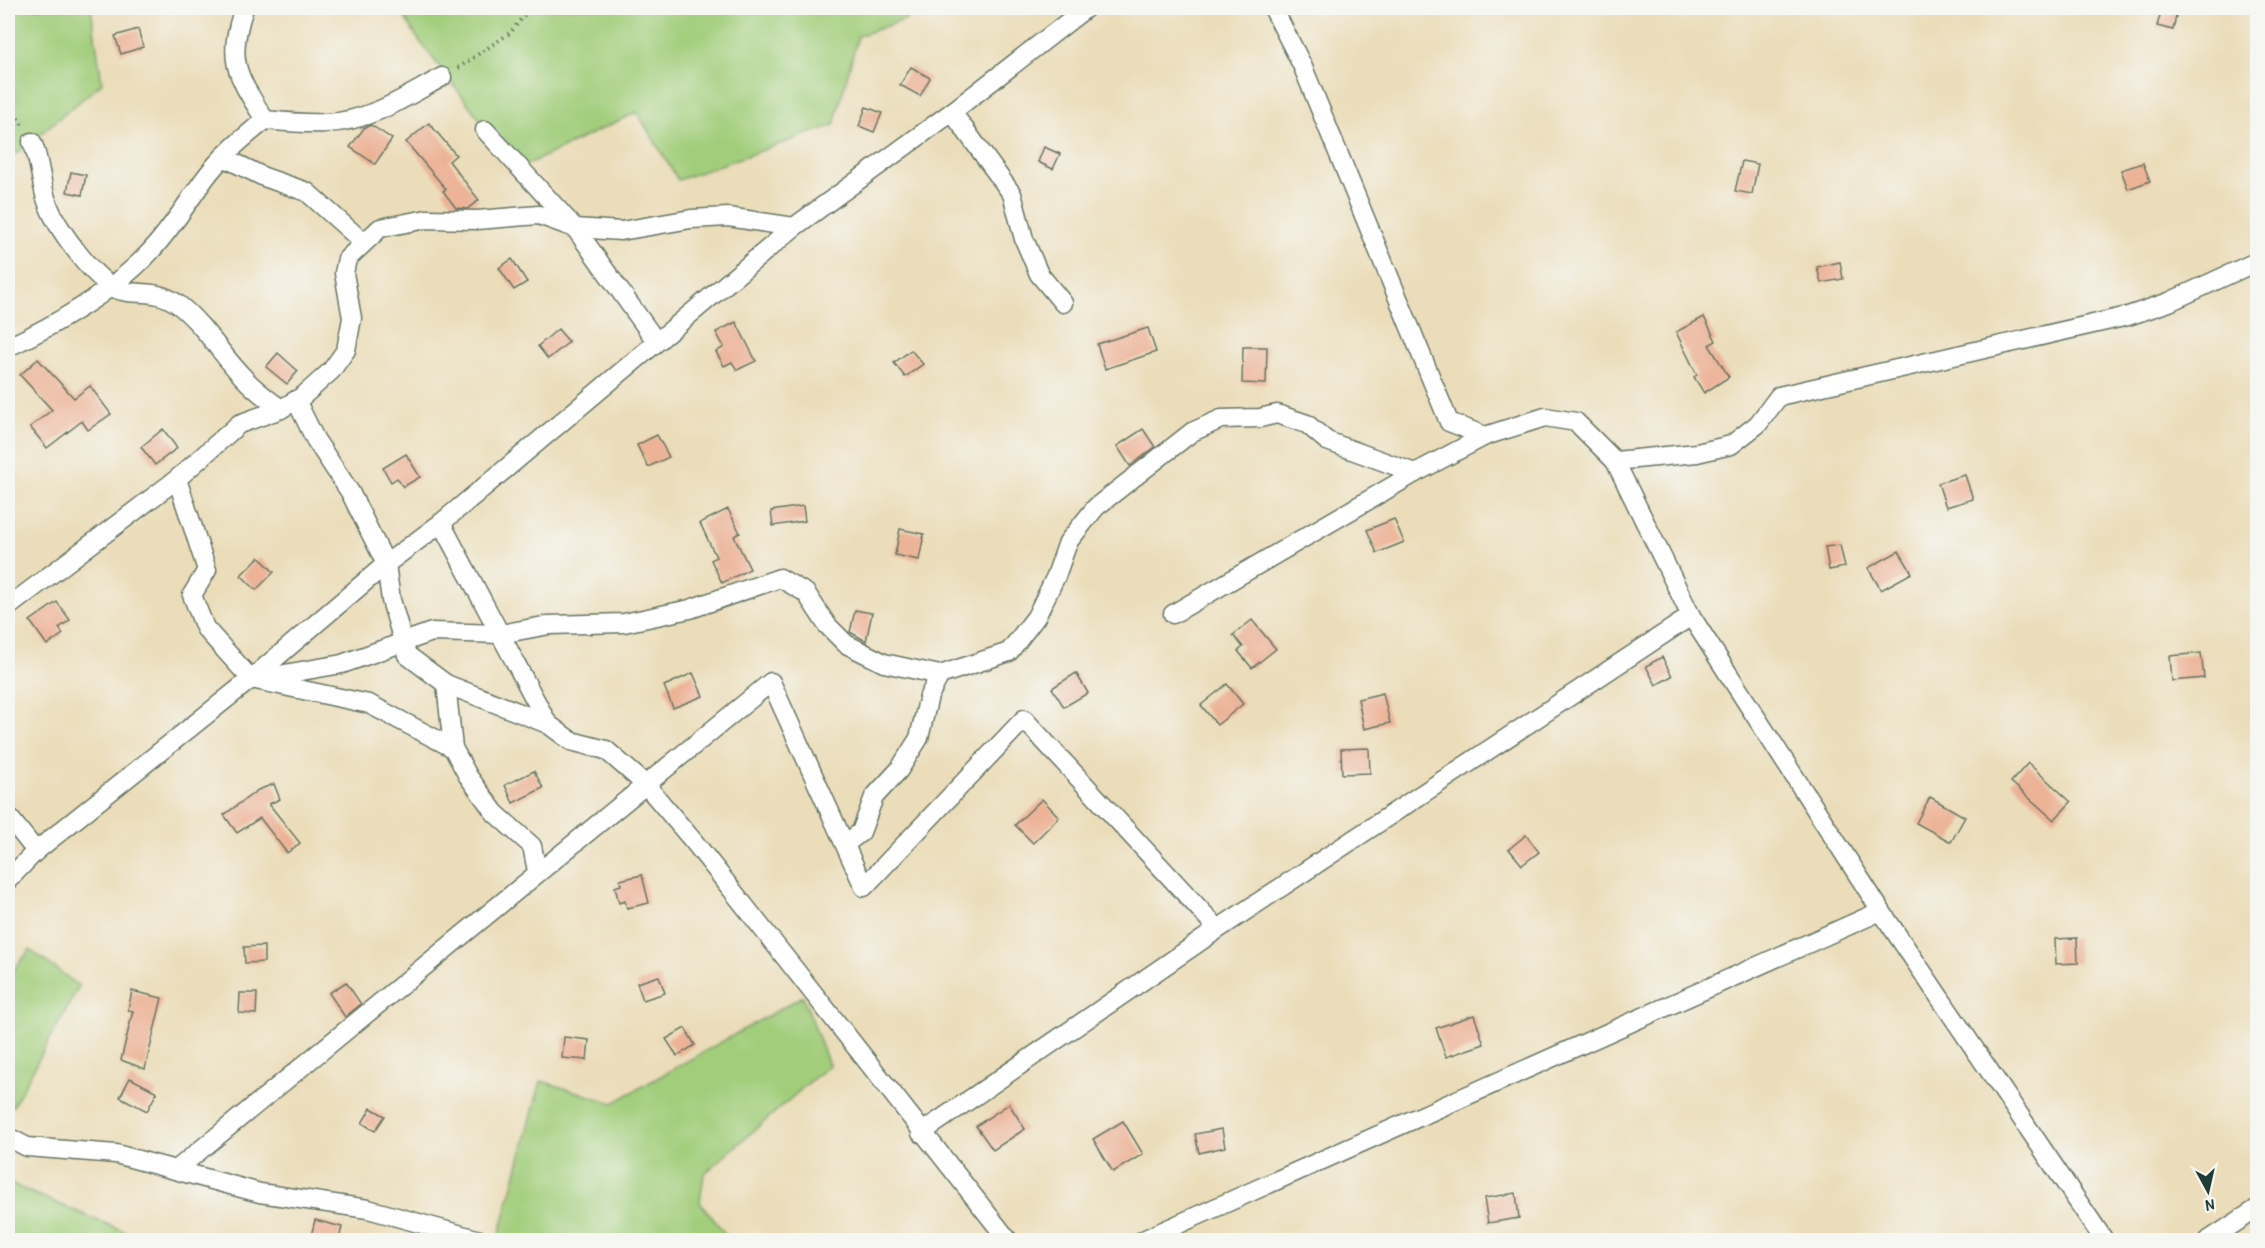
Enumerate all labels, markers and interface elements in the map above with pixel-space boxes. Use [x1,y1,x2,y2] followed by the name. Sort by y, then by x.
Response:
[2178,1161,2238,1221] north arrow
[2204,1194,2216,1217] text: N

